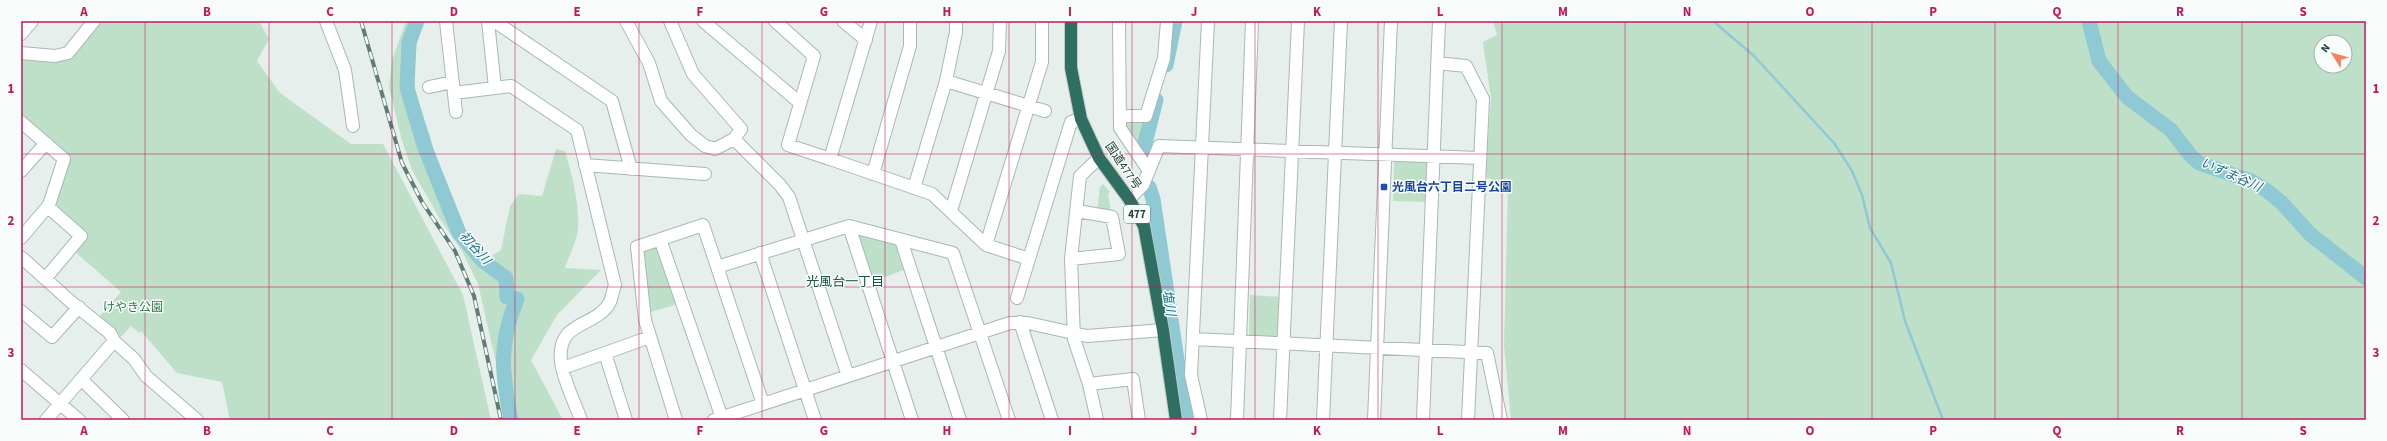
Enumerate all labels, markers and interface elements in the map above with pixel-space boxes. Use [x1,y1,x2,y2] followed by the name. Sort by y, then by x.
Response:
[79,3,88,21] text: A
[203,3,211,21] text: B
[326,3,334,21] text: C
[450,3,458,21] text: D
[573,3,581,21] text: E
[697,3,704,21] text: F
[820,3,828,21] text: G
[943,3,951,21] text: H
[1068,3,1072,21] text: I
[1191,3,1197,21] text: J
[1313,3,1322,21] text: K
[1437,3,1444,21] text: L
[1558,3,1568,21] text: M
[1683,3,1691,21] text: N
[1806,3,1815,21] text: O
[1929,3,1937,21] text: P
[2053,3,2062,21] text: Q
[2176,3,2184,21] text: R
[2299,3,2307,21] text: S
[2313,34,2353,74] north arrow
[2317,41,2334,56] text: N
[8,80,15,98] text: 1
[2373,80,2380,98] text: 1
[1101,139,1145,193] street label: 国道477号
[2198,154,2266,197] water label: いずま谷川
[1392,179,1512,196] place label: 光風台六丁目二号公園
[1379,182,1389,192] marker: 光風台六丁目二号公園
[1124,205,1150,223] road number: 477
[8,212,15,230] text: 2
[2373,212,2380,230] text: 2
[455,227,496,270] water label: 初谷川
[806,273,884,291] district label: 光風台一丁目
[1158,289,1180,319] water label: 塩川
[103,299,163,316] park label: けやき公園
[8,344,15,362] text: 3
[2373,344,2380,362] text: 3
[79,422,88,440] text: A
[203,422,211,440] text: B
[326,422,334,440] text: C
[450,422,458,440] text: D
[573,422,581,440] text: E
[697,422,704,440] text: F
[820,422,828,440] text: G
[943,422,951,440] text: H
[1068,422,1072,440] text: I
[1191,422,1197,440] text: J
[1313,422,1322,440] text: K
[1437,422,1444,440] text: L
[1558,422,1568,440] text: M
[1683,422,1691,440] text: N
[1806,422,1815,440] text: O
[1929,422,1937,440] text: P
[2053,422,2062,440] text: Q
[2176,422,2184,440] text: R
[2299,422,2307,440] text: S

